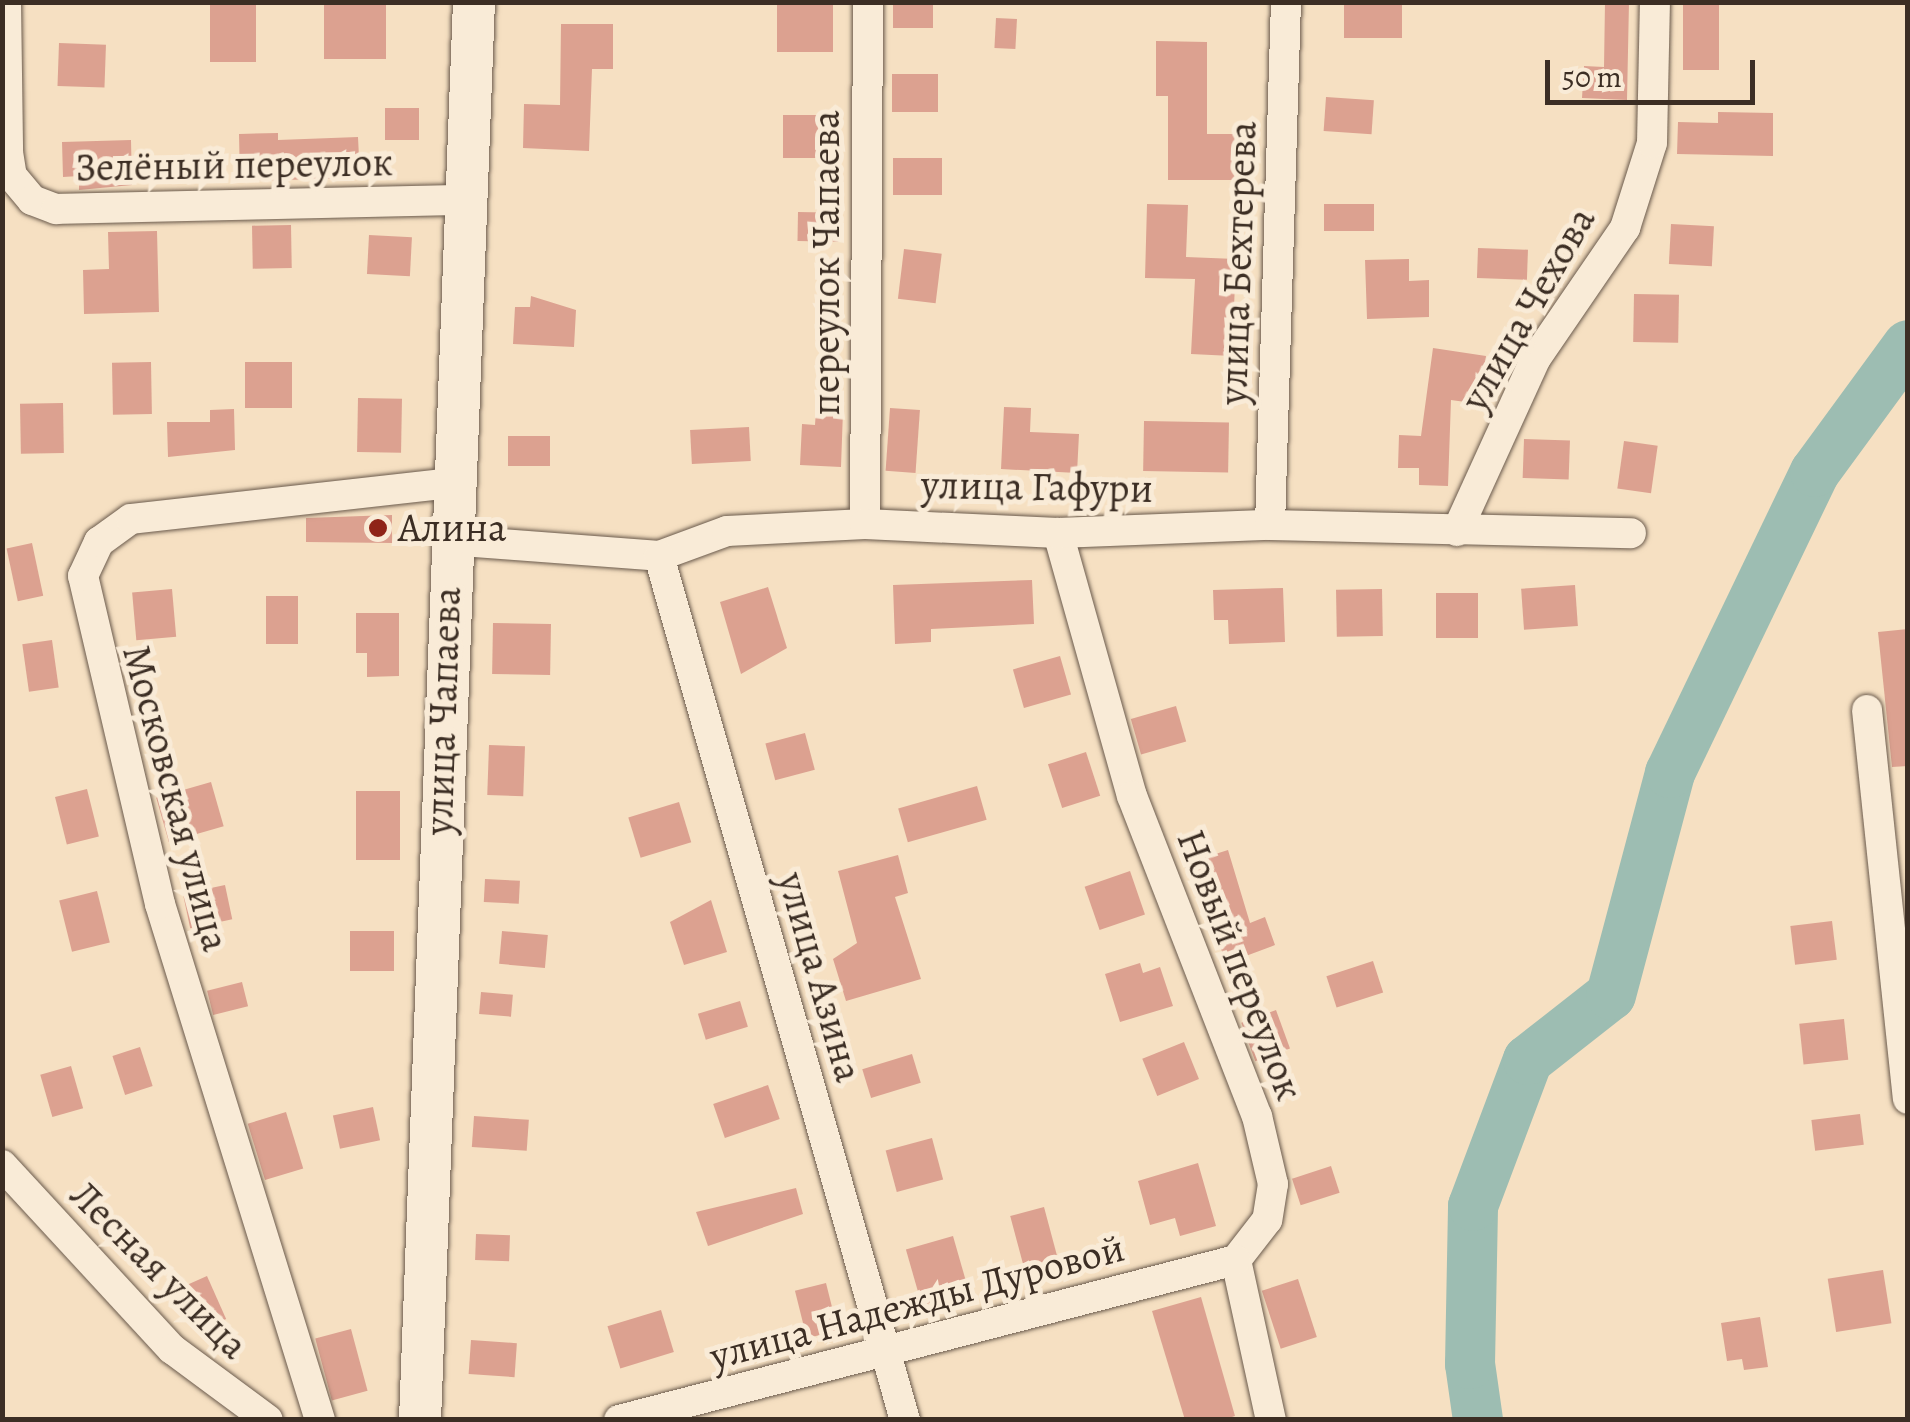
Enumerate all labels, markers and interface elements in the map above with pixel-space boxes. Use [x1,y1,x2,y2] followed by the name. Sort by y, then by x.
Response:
[1550,40,1760,102] scale bar
[1562,57,1622,97] text: 50 m
[802,110,850,416] street label: переулок Чапаева
[1209,120,1267,406] street label: улица Бехтерева
[75,138,393,192] street label: Зелёный переулок
[1450,199,1606,419] street label: улица Чехова
[921,461,1153,513] street label: улица Гафури
[398,504,506,552] place label: Алина
[367,517,389,539] marker: Алина
[415,586,471,836] street label: улица Чапаева
[112,640,240,956] street label: Московская улица
[1166,823,1314,1107] street label: Новый переулок
[767,867,873,1087] street label: улица Азина
[60,1171,258,1369] street label: Лесная улица
[705,1224,1129,1380] street label: улица Надежды Дуровой

